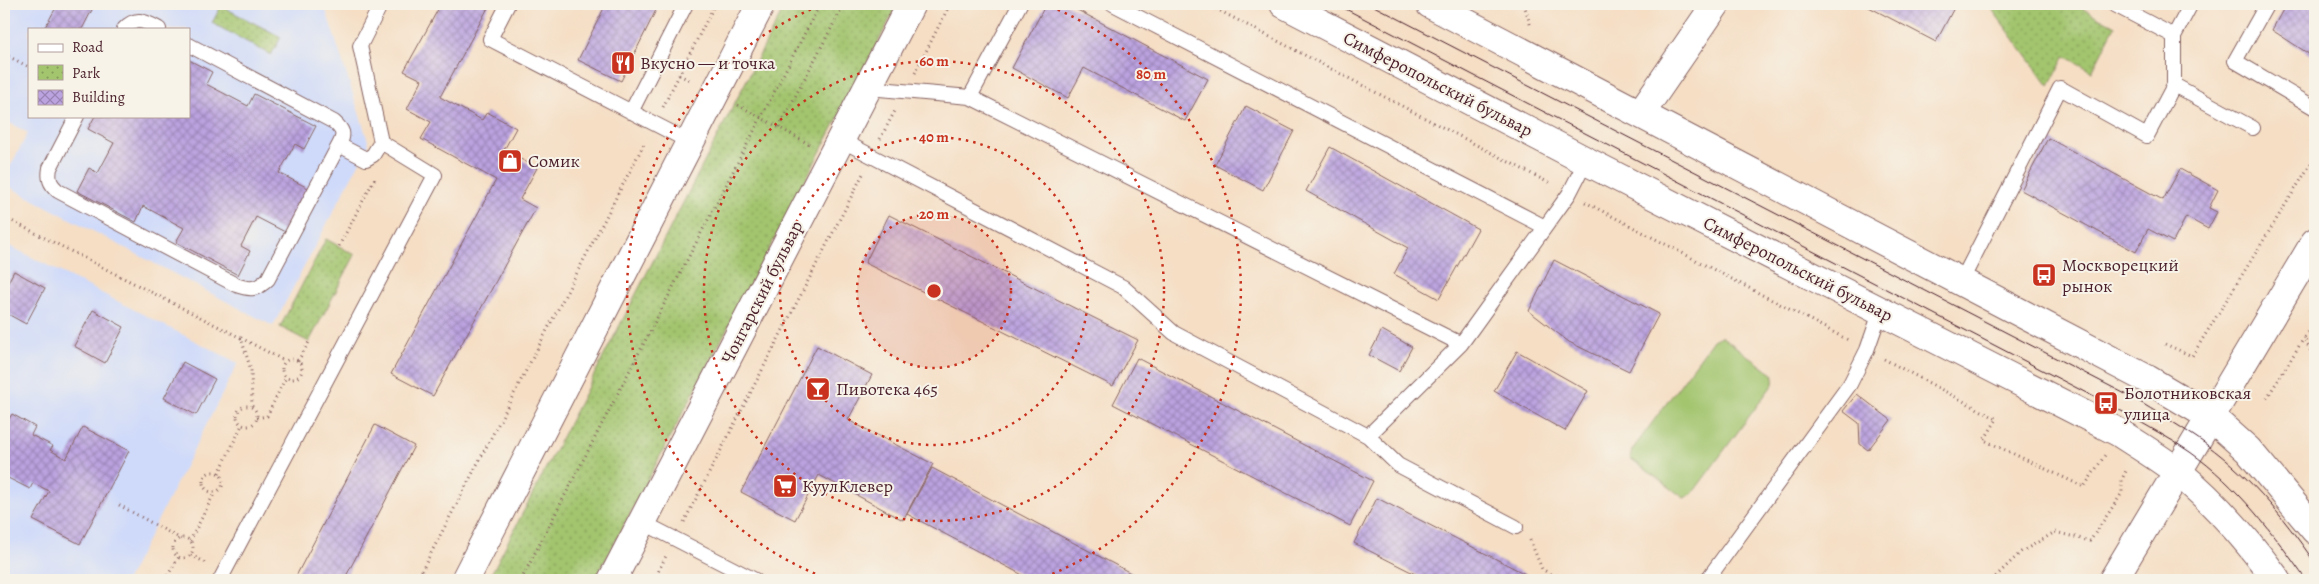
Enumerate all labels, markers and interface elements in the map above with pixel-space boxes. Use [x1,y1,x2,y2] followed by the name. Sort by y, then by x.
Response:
[1339,26,1537,142] street label: Симферопольский бульвар
[28,28,190,118] legend
[72,37,104,57] text: Road
[610,50,636,76] restaurant icon: Вкусно — и точка
[640,51,776,75] place label: Вкусно — и точка
[919,51,949,71] text: 60 m
[72,63,101,83] text: Park
[1136,64,1166,84] text: 80 m
[72,87,125,107] text: Building
[919,127,949,147] text: 40 m
[497,148,523,174] shop icon: Сомик
[528,149,580,173] place label: Сомик
[919,204,949,224] text: 20 m
[1699,211,1897,327] street label: Симферопольский бульвар
[716,216,808,368] street label: Чонгарский бульвар
[2062,253,2179,298] place label: Москворецкий рынок
[2031,262,2057,288] bus stop icon: Москворецкий рынок
[925,282,943,300] centre of rings
[805,376,831,402] bar icon: Пивотека 465
[836,377,938,401] place label: Пивотека 465
[2123,381,2251,426] place label: Болотниковская улица
[2093,390,2119,416] bus stop icon: Болотниковская улица
[772,473,798,499] supermarket icon: КуулКлевер
[802,474,893,498] place label: КуулКлевер

